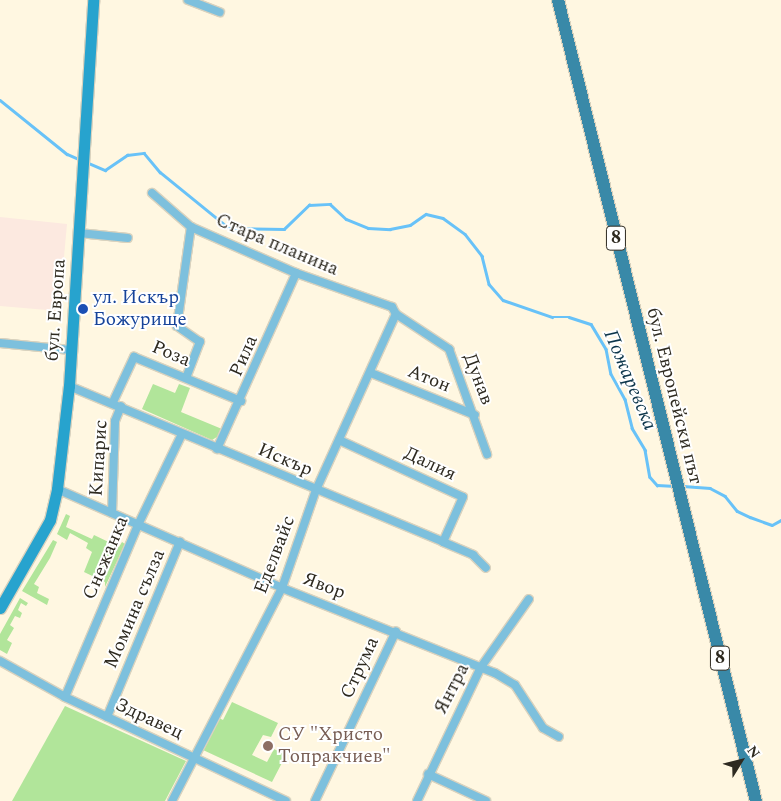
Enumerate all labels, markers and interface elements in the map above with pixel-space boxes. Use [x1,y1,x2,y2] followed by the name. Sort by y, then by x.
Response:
[212,209,342,281] street label: Стара планина
[605,222,627,254] road number: 8
[41,258,71,362] street label: бул. Европа
[93,287,187,331] place label: ул. Искър Божурище
[77,303,89,315] marker: ул. Искър Божурище
[641,305,707,487] street label: бул. Европейски път
[598,326,662,434] water label: Пожаревска
[225,332,263,380] street label: Рила
[148,336,194,372] street label: Роза
[458,350,498,408] street label: Дунав
[404,360,454,398] street label: Атон
[85,419,113,497] street label: Кипарис
[254,438,316,482] street label: Искър
[400,442,460,486] street label: Далия
[78,513,134,603] street label: Снежанка
[250,513,300,597] street label: Еделвайс
[100,546,170,672] street label: Момина сълза
[299,568,349,604] street label: Явор
[336,633,384,703] street label: Струма
[709,642,731,674] road number: 8
[430,660,474,718] street label: Янтра
[111,693,187,745] street label: Здравец
[278,724,391,768] place label: СУ "Христо Топракчиев"
[716,736,766,786] north arrow
[262,740,274,752] marker: СУ "Христо Топракчиев"
[742,741,765,763] text: N

